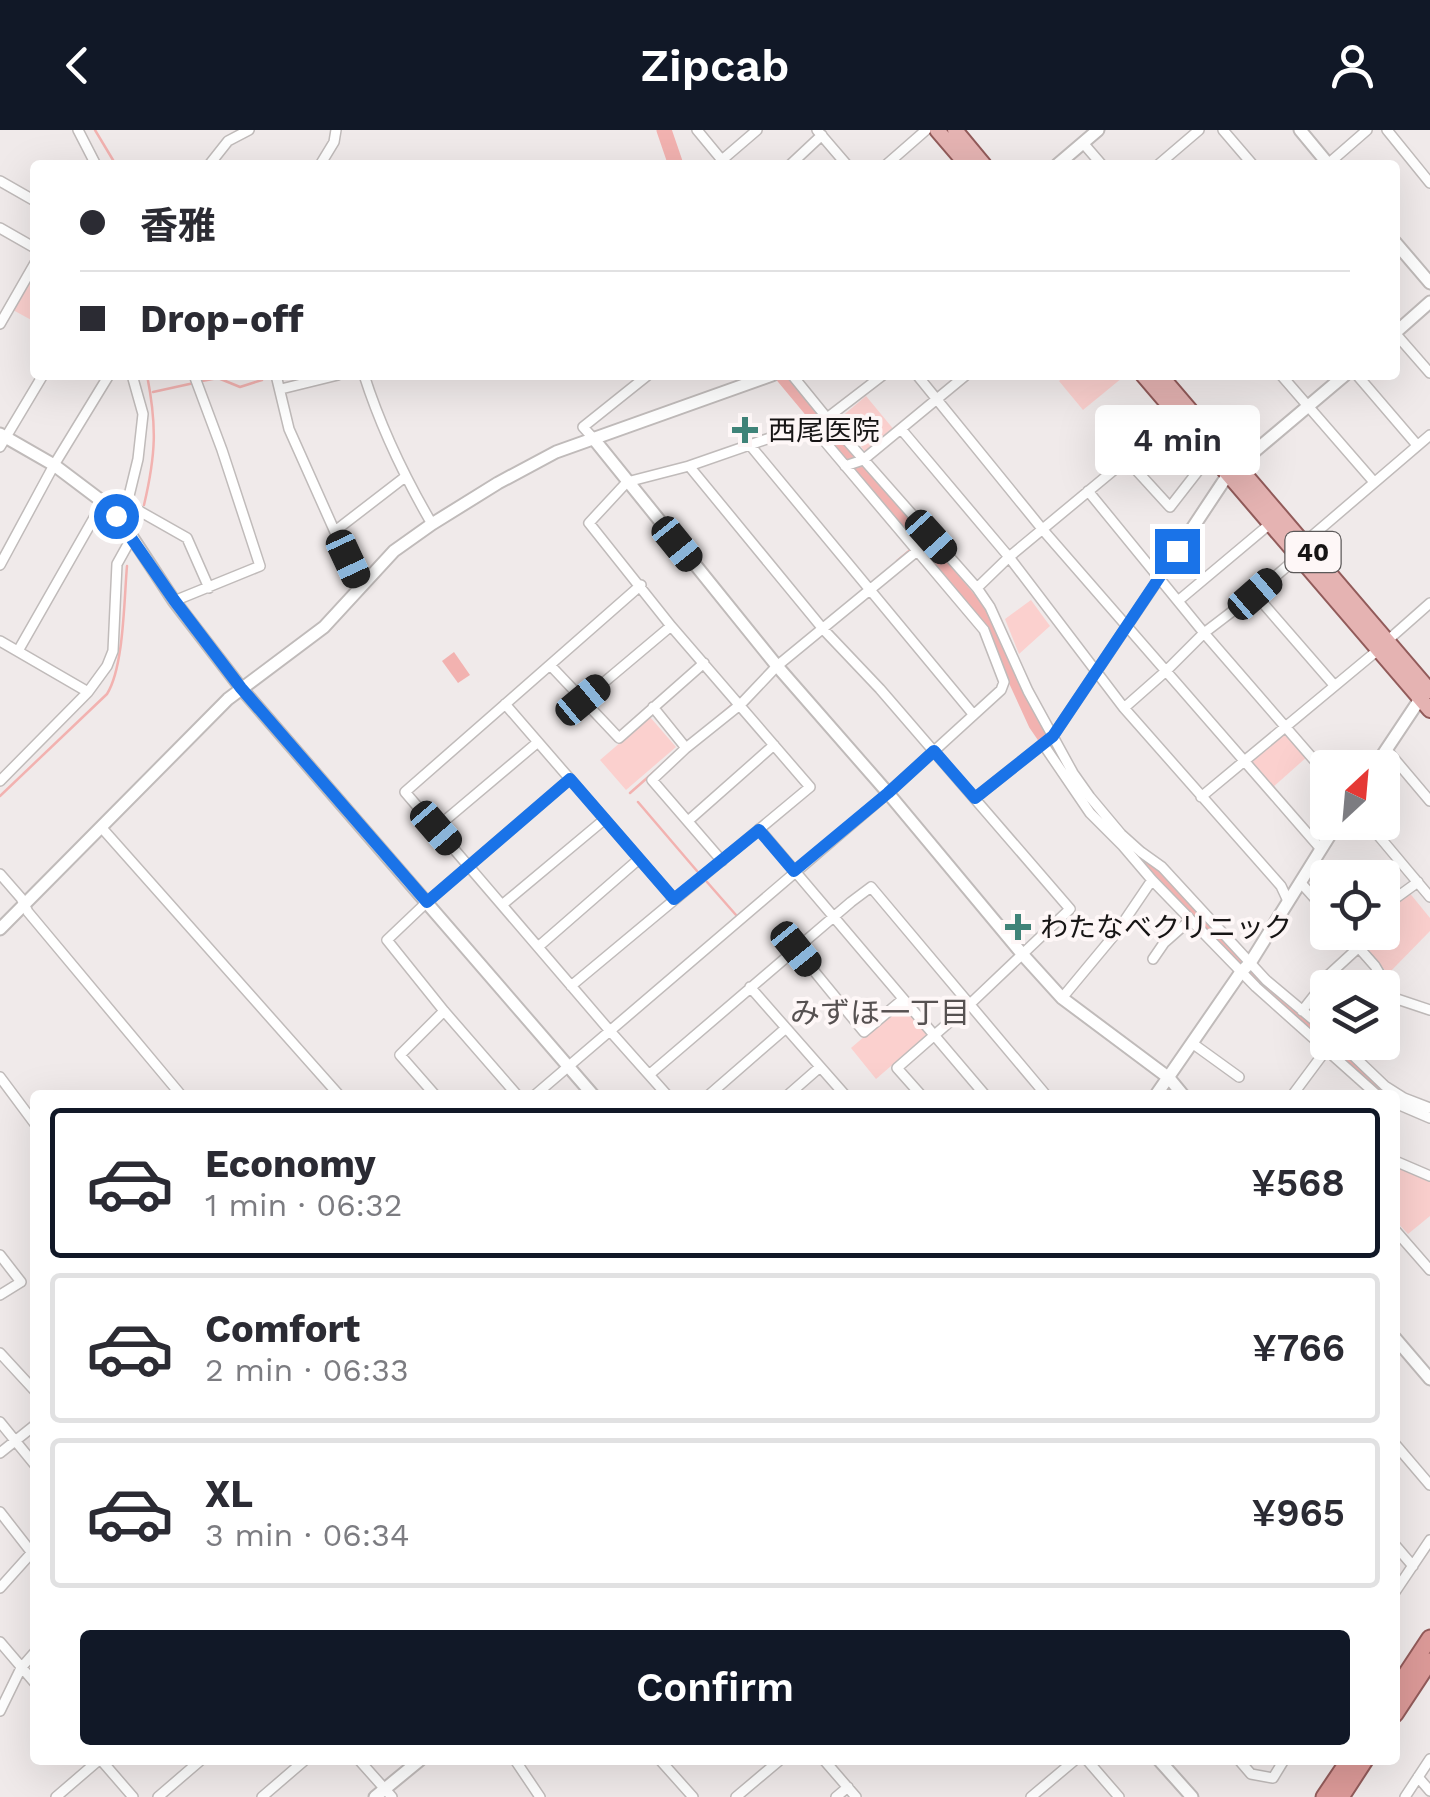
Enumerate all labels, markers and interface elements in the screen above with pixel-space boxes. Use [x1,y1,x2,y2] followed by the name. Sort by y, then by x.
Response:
[50,38,105,93] icon: back
[1325,38,1380,93] icon: person
[641,39,789,92] text: Zipcab
[140,204,216,248] text: 香雅
[140,297,304,341] text: Drop-off
[1094,406,1260,476] callout: 4 min
[768,414,880,447] place label: 西尾医院
[732,417,758,443] marker: 西尾医院
[1133,421,1222,459] text: 4 min
[94,494,139,539] route start
[900,505,962,569] car
[646,511,708,577] car
[322,525,374,593] car
[1155,529,1200,574] route end
[1286,532,1340,572] road number: 40
[1223,563,1287,625] car
[550,669,616,731] car
[1310,750,1400,840] north arrow
[1310,750,1400,1060] map controls
[405,796,467,860] car
[1310,860,1400,950] button: locate
[1040,911,1292,944] place label: わたなべクリニック
[1005,914,1031,940] marker: わたなべクリニック
[765,916,827,982] car
[1310,970,1400,1060] button: layers
[790,995,970,1030] district label: みずほ一丁目
[85,1138,175,1228] icon: car
[205,1142,376,1186] text: Economy
[1251,1161,1345,1205] text: ¥568
[205,1186,402,1224] text: 1 min · 06:32
[85,1303,175,1393] icon: car
[205,1307,360,1351] text: Comfort
[1252,1326,1345,1370] text: ¥766
[205,1351,409,1389] text: 2 min · 06:33
[85,1468,175,1558] icon: car
[205,1472,253,1516] text: XL
[1251,1491,1345,1535] text: ¥965
[205,1516,409,1554] text: 3 min · 06:34
[80,1630,1350,1745] button: Confirm

